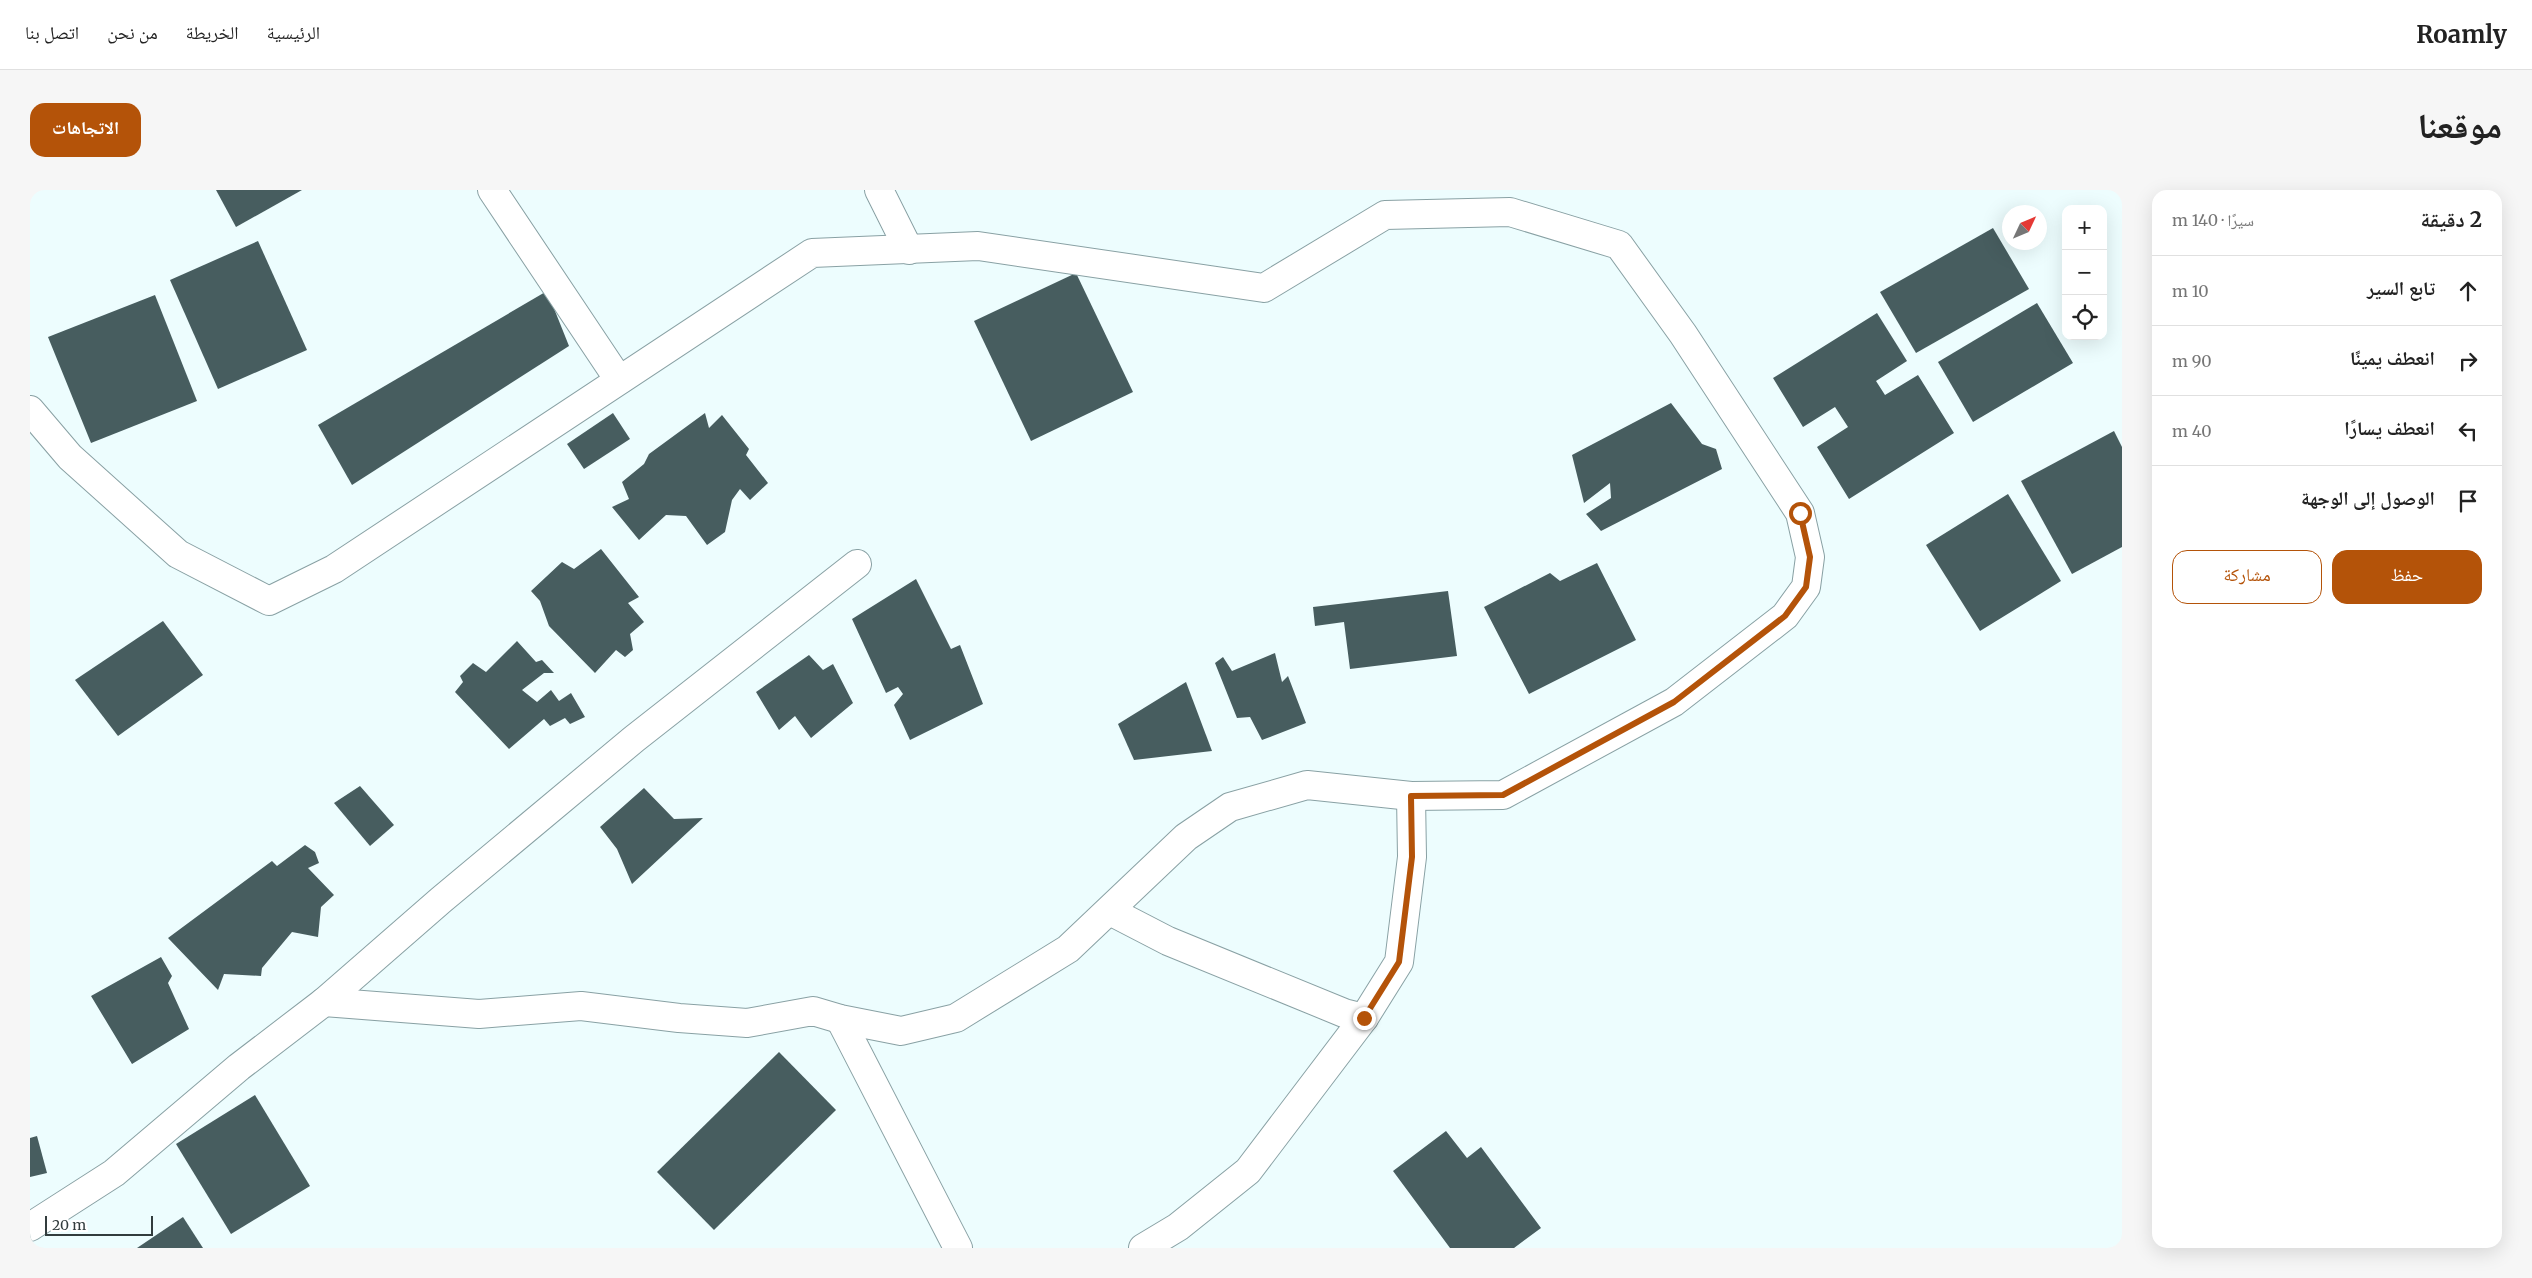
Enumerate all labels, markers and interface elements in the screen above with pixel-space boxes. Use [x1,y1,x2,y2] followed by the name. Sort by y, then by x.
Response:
[2416,19,2507,50] text: Roamly
[25,21,79,44] text: اتصل بنا
[107,21,158,44] text: من نحن
[186,21,239,44] text: الخريطة
[267,21,320,44] text: الرئيسية
[30,103,141,157] button: الاتجاهات
[2417,104,2502,148] text: موقعنا
[2002,205,2047,250] north arrow
[2062,205,2107,340] map controls
[2062,205,2107,250] button: +
[2421,206,2482,233] text: 2 دقيقة
[2172,210,2254,230] text: سيرًا · 140 m
[2062,250,2107,295] button: −
[2367,276,2435,300] text: تابع السير
[2454,277,2482,305] icon: ahead
[2172,281,2209,301] text: 10 m
[2062,295,2107,340] button: locate
[2350,346,2435,370] text: انعطف يمينًا
[2454,347,2482,375] icon: right
[2172,351,2212,371] text: 90 m
[2344,416,2435,440] text: انعطف يسارًا
[2454,417,2482,445] icon: left
[2172,421,2212,441] text: 40 m
[2301,486,2435,510] text: الوصول إلى الوجهة
[2454,487,2482,515] icon: arrive
[1789,502,1812,525] route start
[2172,550,2322,604] button: مشاركة
[2332,550,2482,604] button: حفظ
[1353,1007,1376,1030] route end
[45,1213,152,1236] scale bar
[52,1216,86,1234] text: 20 m

